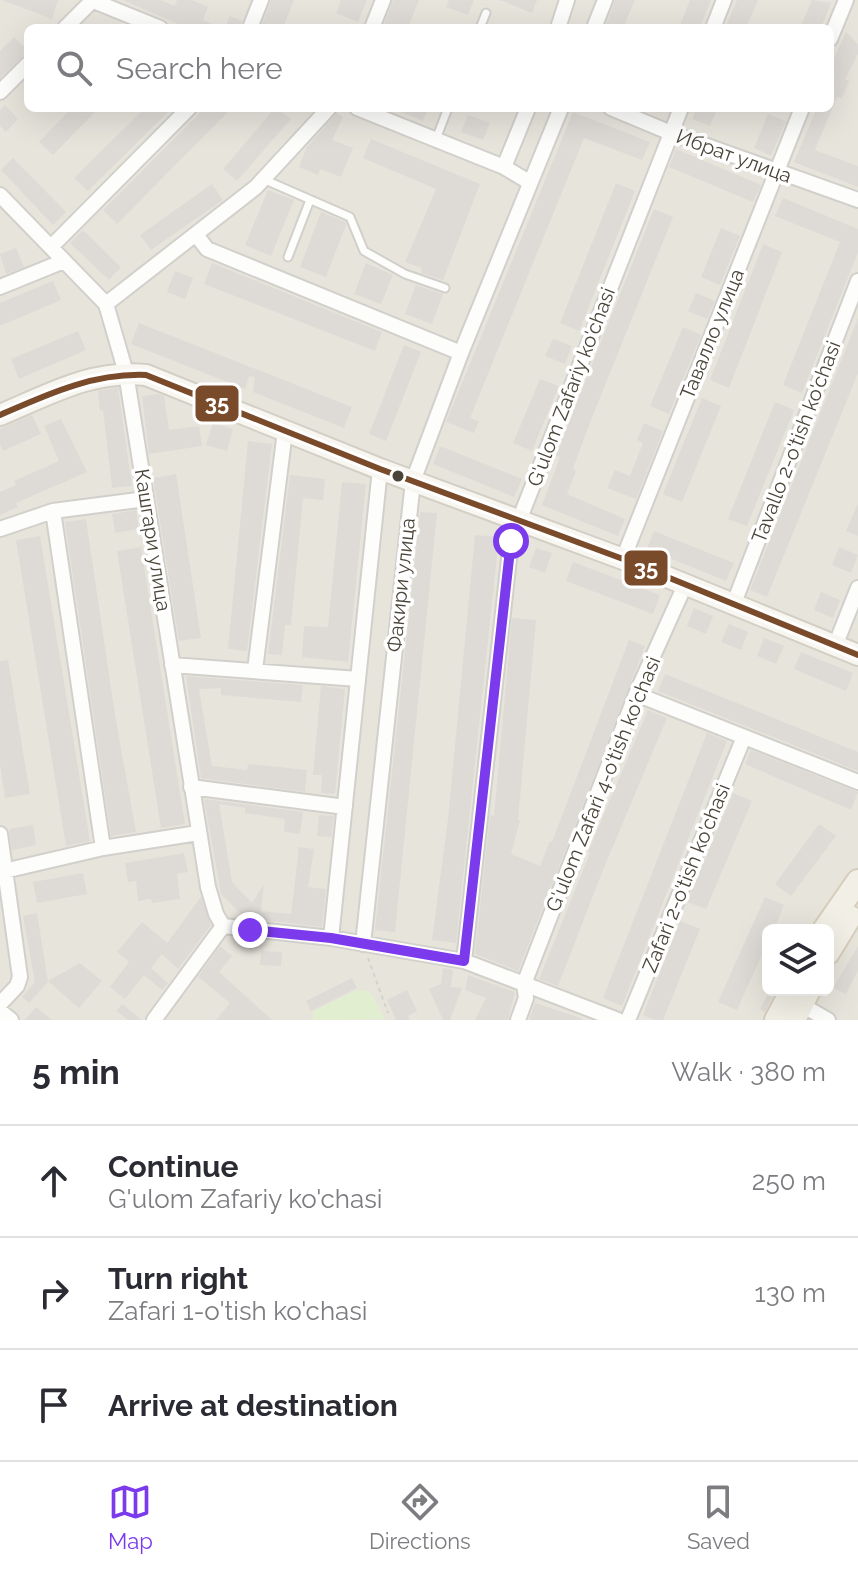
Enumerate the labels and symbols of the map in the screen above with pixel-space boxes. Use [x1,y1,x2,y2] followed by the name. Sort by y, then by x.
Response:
[673,124,795,188] street label: Ибрат улица
[675,265,749,403] street label: Тавалло улица
[522,284,620,490] street label: G'ulom Zafariy ko'chasi
[746,338,846,546] street label: Tavallo 2-o'tish ko'chasi
[194,384,240,423] line badge: 35
[205,390,229,416] text: 35
[130,467,176,613] street label: Кашгари улица
[390,468,406,484] unlabelled marker
[382,517,420,653] street label: Факири улица
[493,523,529,559] route start
[623,549,669,587] line badge: 35
[634,555,658,581] text: 35
[541,653,665,915] street label: G'ulom Zafari 4-o'tish ko'chasi
[637,780,735,976] street label: Zafari 2-o'tish ko'chasi
[232,912,268,948] route end

